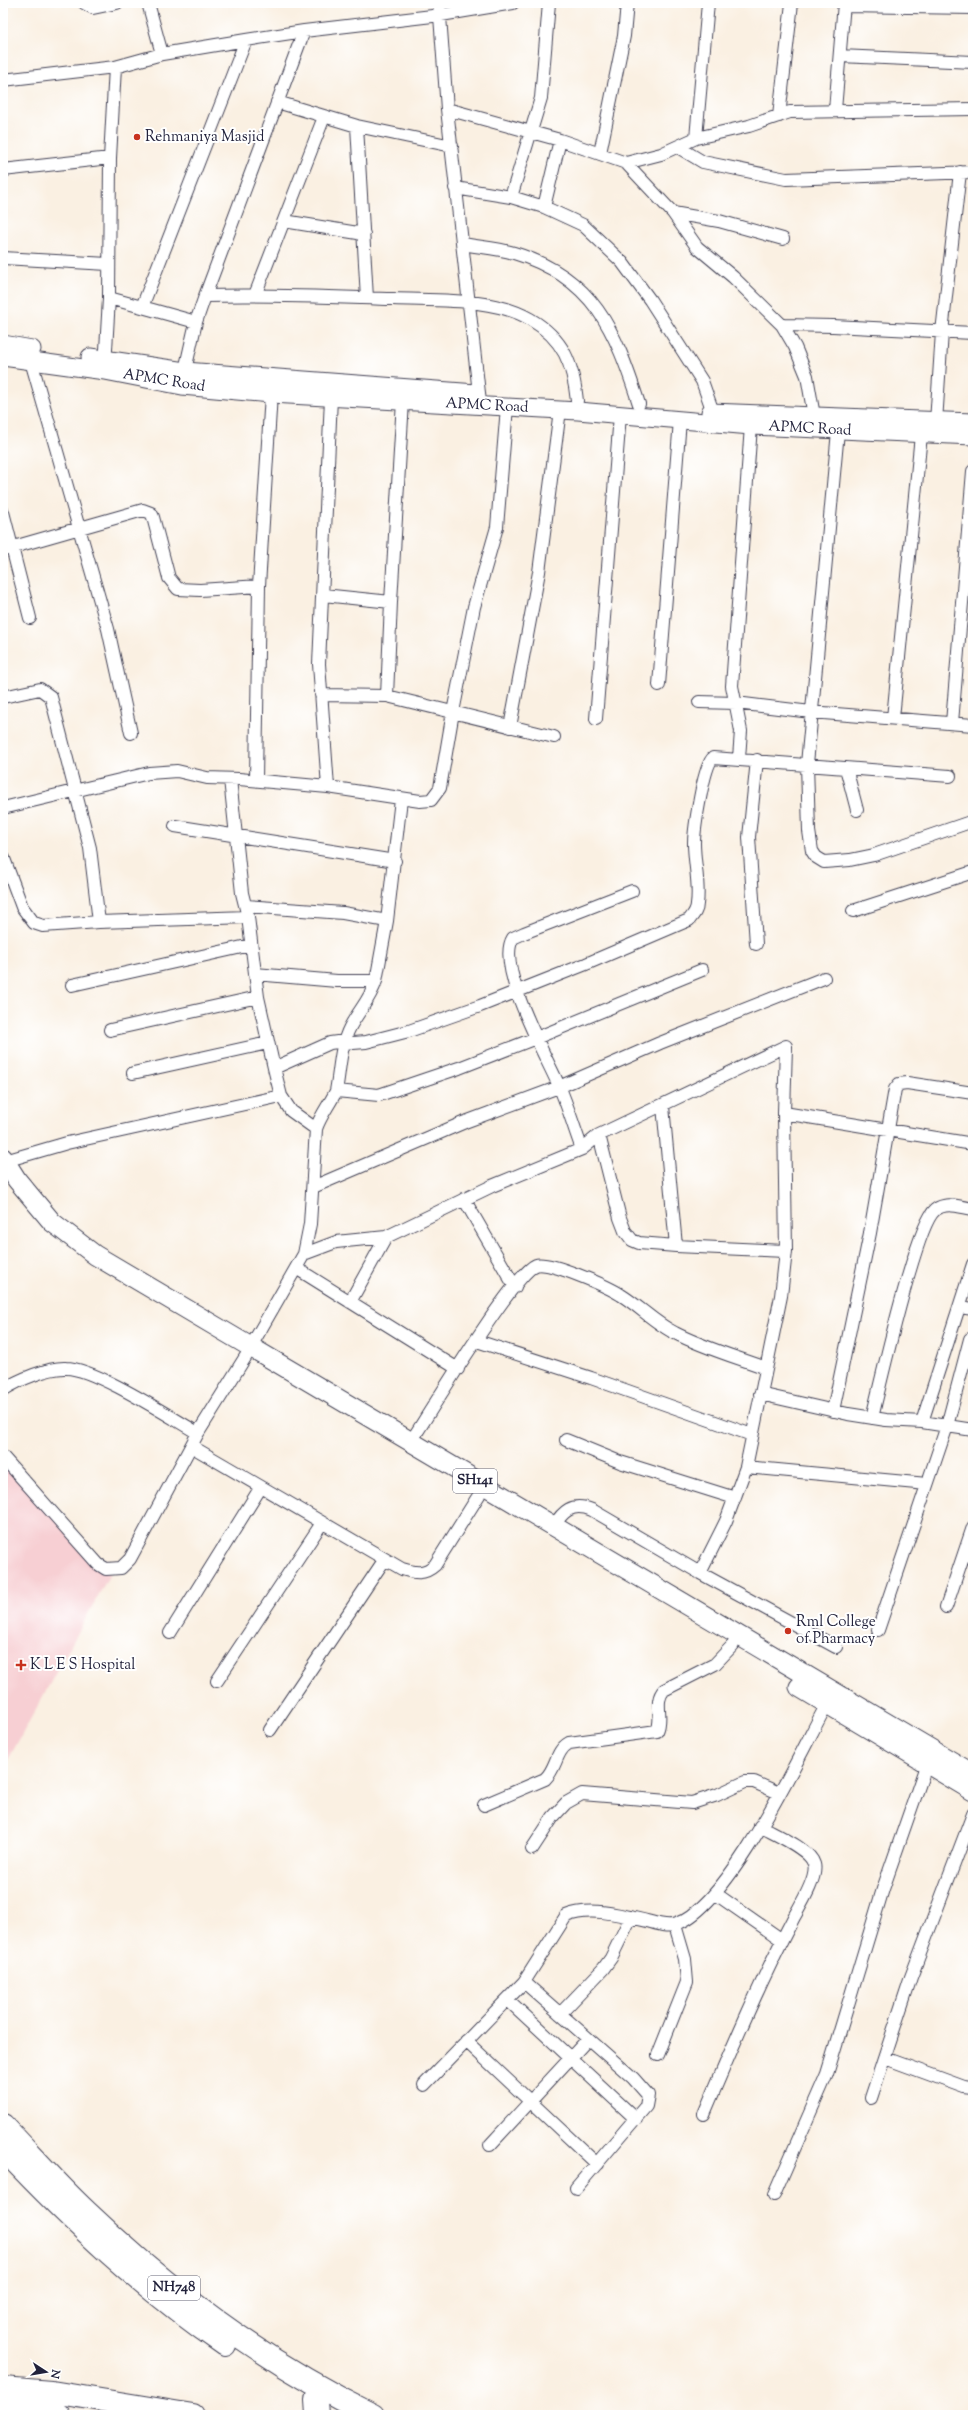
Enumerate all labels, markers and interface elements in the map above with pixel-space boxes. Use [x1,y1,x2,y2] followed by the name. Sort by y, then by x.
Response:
[145,127,265,148] place label: Rehmaniya Masjid
[132,132,142,142] marker: Rehmaniya Masjid
[121,364,207,398] street label: APMC Road
[445,393,530,419] street label: APMC Road
[768,416,853,442] street label: APMC Road
[453,1469,497,1493] road number: SH141
[796,1612,876,1650] place label: Rml College of Pharmacy
[783,1626,793,1636] marker: Rml College of Pharmacy
[30,1655,135,1676] place label: K L E S Hospital
[15,1659,27,1671] marker: K L E S Hospital
[148,2276,200,2300] road number: NH748
[26,2352,66,2392] north arrow
[46,2367,64,2380] text: N

